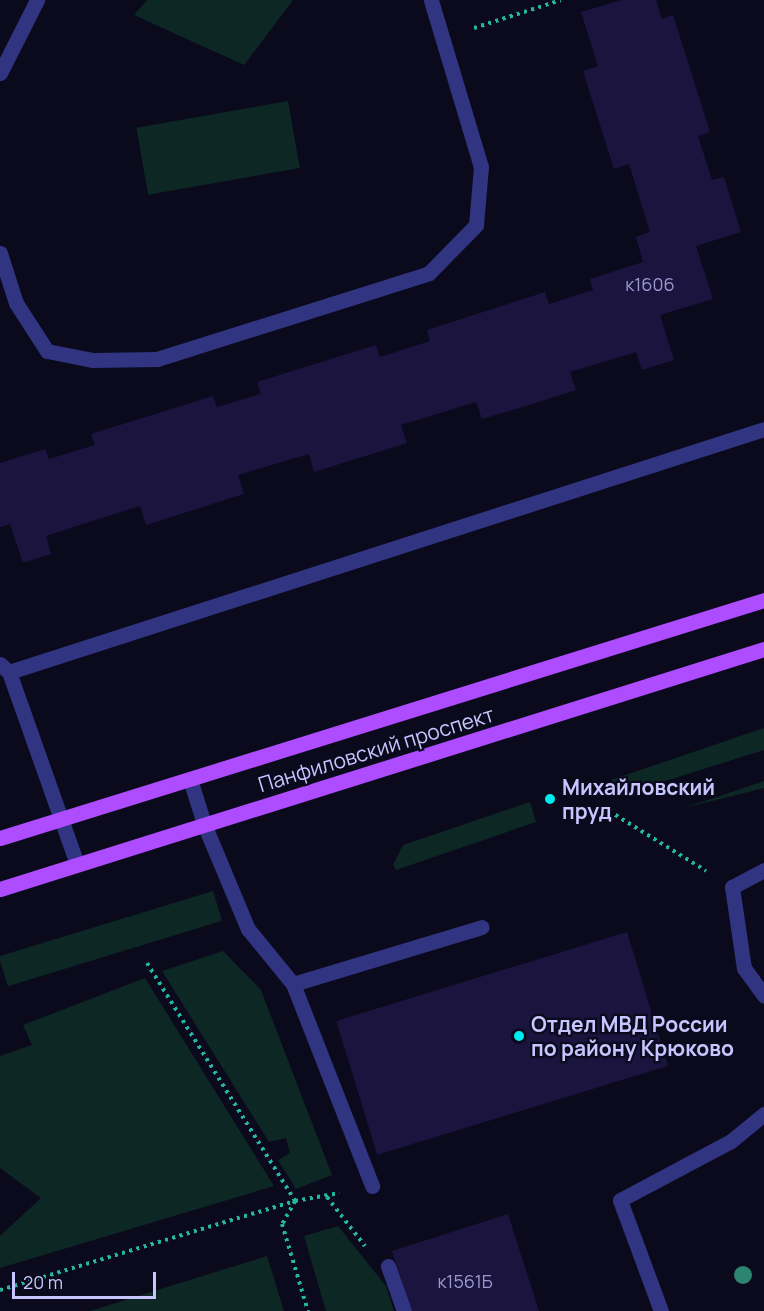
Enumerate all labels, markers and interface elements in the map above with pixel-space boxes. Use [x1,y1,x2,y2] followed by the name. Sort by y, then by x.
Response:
[625,273,675,295] house number: к1606
[255,701,497,797] street label: Панфиловский проспект
[562,774,715,824] place label: Михайловский пруд
[543,792,557,806] marker: Михайловский пруд
[531,1011,734,1061] place label: Отдел МВД России по району Крюково
[512,1029,526,1043] marker: Отдел МВД России по району Крюково
[15,1260,159,1298] scale bar
[23,1270,63,1294] text: 20 m
[437,1270,493,1292] house number: к1561Б

